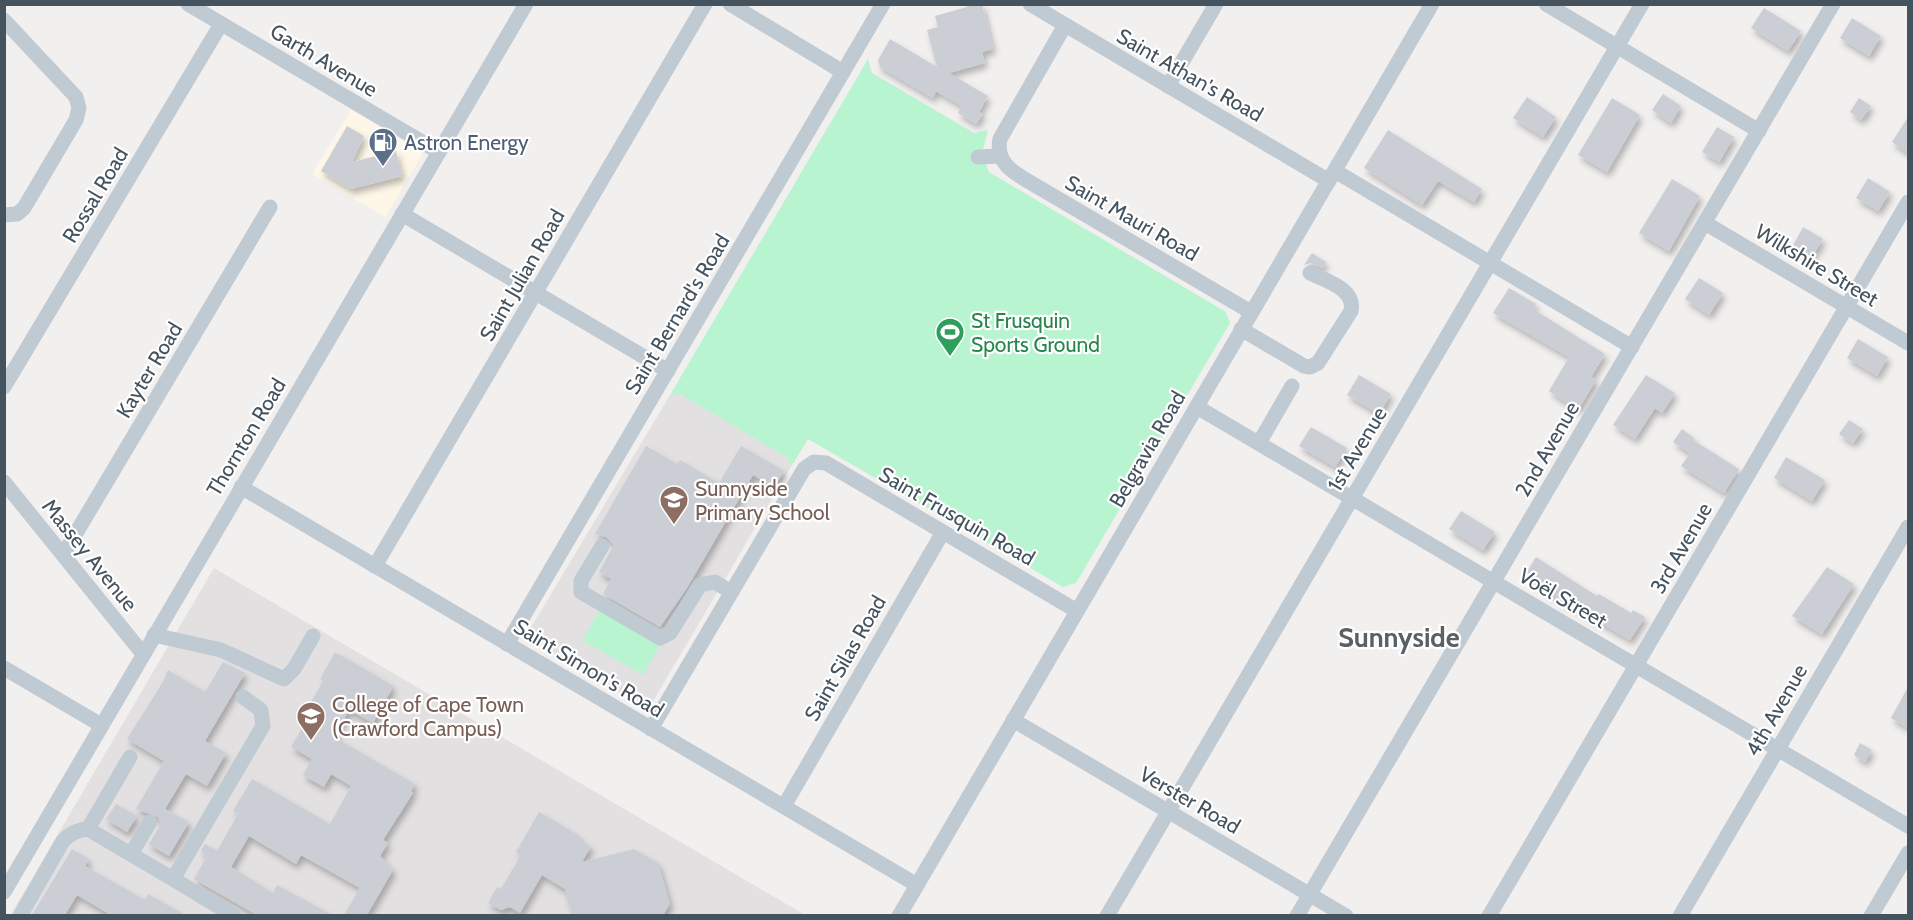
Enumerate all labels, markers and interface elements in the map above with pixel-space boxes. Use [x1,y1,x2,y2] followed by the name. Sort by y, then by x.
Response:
[266,18,382,102] street label: Garth Avenue
[1112,23,1268,127] street label: Saint Athan's Road
[367,126,399,168] fuel station icon: Astron Energy
[404,130,529,155] place label: Astron Energy
[57,143,133,247] street label: Rossal Road
[1061,170,1203,266] street label: Saint Mauri Road
[474,205,570,345] street label: Saint Julian Road
[1751,219,1883,311] street label: Wilkshire Street
[619,229,735,399] street label: Saint Bernard's Road
[971,308,1100,357] place label: St Frusquin Sports Ground
[934,316,966,358] sports icon: St Frusquin Sports Ground
[111,318,187,422] street label: Kayter Road
[201,374,291,500] street label: Thornton Road
[1104,386,1190,512] street label: Belgravia Road
[1510,397,1584,501] street label: 2nd Avenue
[1322,402,1392,496] street label: 1st Avenue
[875,461,1039,571] street label: Saint Frusquin Road
[695,476,830,525] place label: Sunnyside Primary School
[658,484,690,526] school or university icon: Sunnyside Primary School
[37,494,143,616] street label: Massey Avenue
[1645,498,1717,598] street label: 3rd Avenue
[1515,563,1611,633] street label: Voël Street
[799,591,891,725] street label: Saint Silas Road
[510,613,668,723] street label: Saint Simon's Road
[1338,621,1460,654] district label: Sunnyside
[1740,659,1812,760] street label: 4th Avenue
[332,692,524,741] place label: College of Cape Town (Crawford Campus)
[295,700,327,742] school or university icon: College of Cape Town (Crawford Campus)
[1135,761,1245,839] street label: Verster Road

